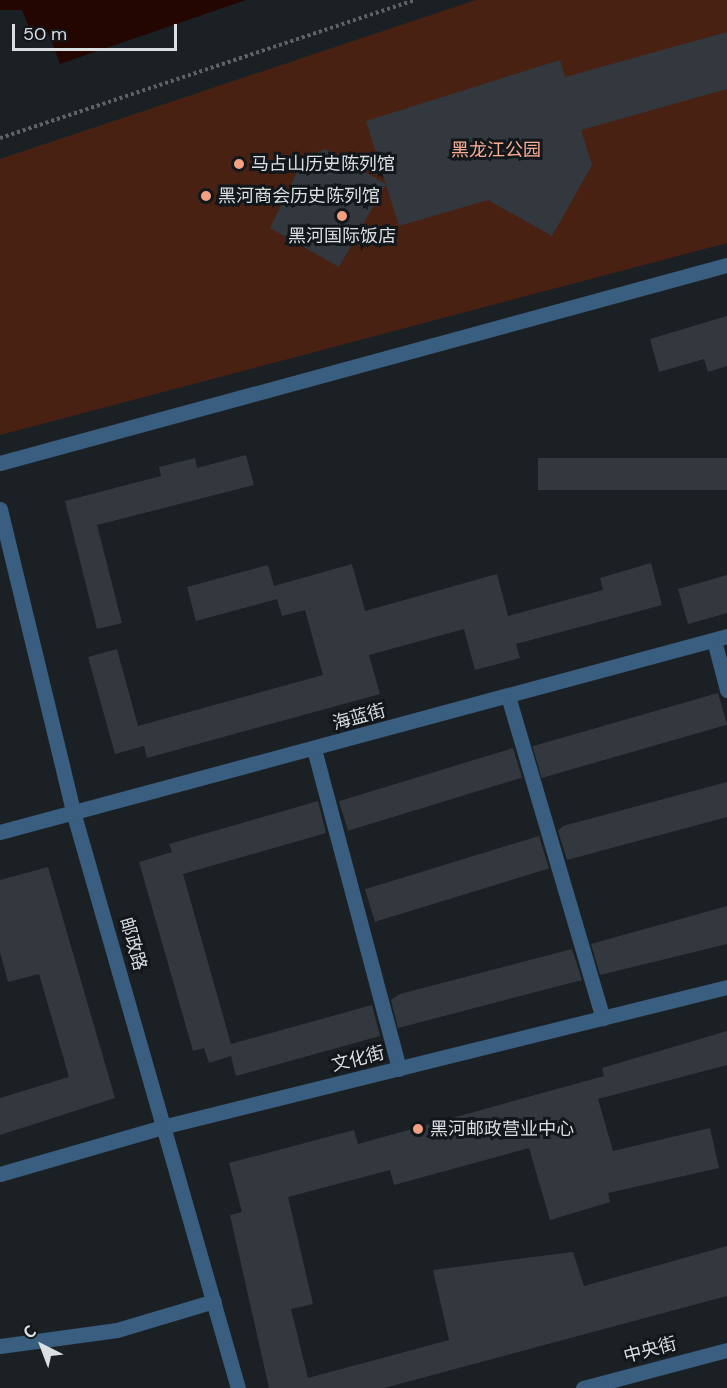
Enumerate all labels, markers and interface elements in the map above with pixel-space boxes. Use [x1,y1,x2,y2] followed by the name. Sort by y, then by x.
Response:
[15,12,180,50] scale bar
[23,22,67,46] text: 50 m
[451,139,541,161] park label: 黑龙江公园
[251,153,395,175] place label: 马占山历史陈列馆
[232,157,246,171] marker: 马占山历史陈列馆
[218,185,380,207] place label: 黑河商会历史陈列馆
[199,189,213,203] marker: 黑河商会历史陈列馆
[335,209,349,223] marker: 黑河国际饭店
[288,225,396,247] place label: 黑河国际饭店
[330,700,388,734] street label: 海蓝街
[115,915,151,973] street label: 邮政路
[329,1042,387,1076] street label: 文化街
[430,1118,574,1140] place label: 黑河邮政营业中心
[411,1122,425,1136] marker: 黑河邮政营业中心
[12,1316,72,1376] north arrow
[19,1321,41,1344] text: С
[621,1333,679,1367] street label: 中央街

